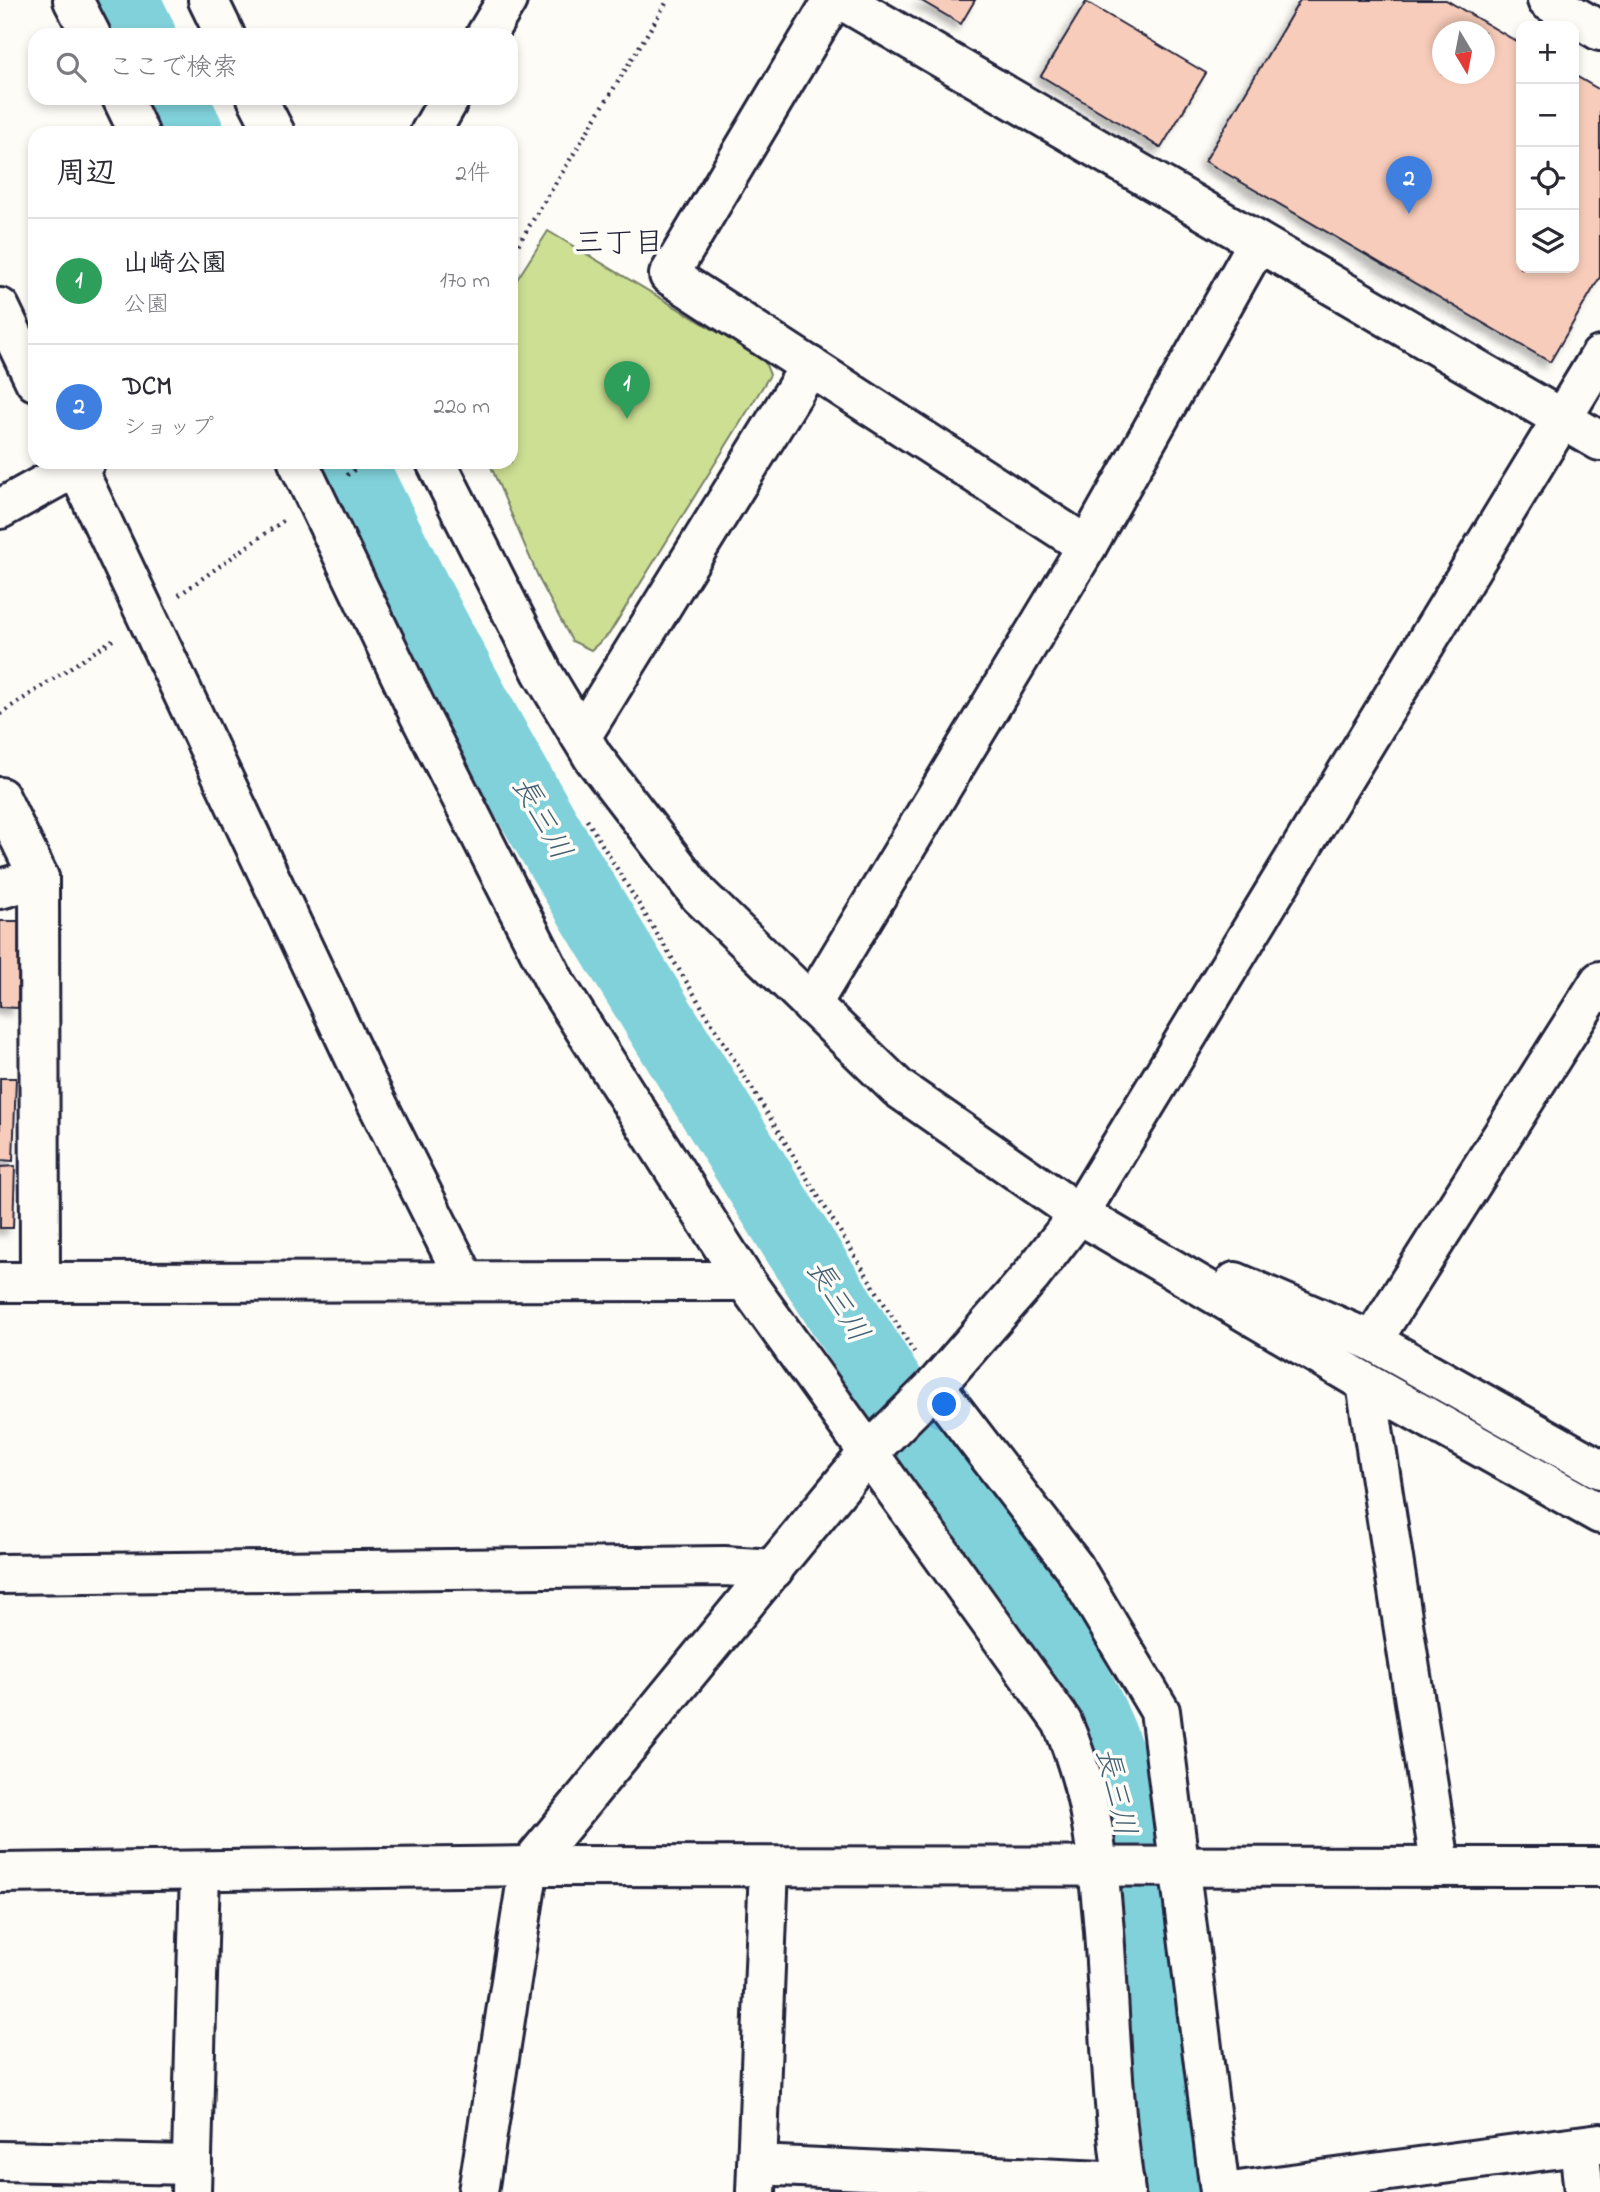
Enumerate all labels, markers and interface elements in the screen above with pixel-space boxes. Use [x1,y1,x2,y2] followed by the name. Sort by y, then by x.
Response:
[1432,21,1495,84] north arrow
[1516,21,1579,273] map controls
[1516,21,1579,84] button: +
[28,28,518,105] search box
[52,48,90,86] icon: search
[108,50,238,88] text: ここで検索
[1516,84,1579,147] button: −
[1516,147,1579,210] button: locate
[56,153,116,197] text: 周辺
[1386,156,1432,214] pin: 2
[456,158,490,191] text: 2件
[1516,210,1579,273] button: layers
[574,223,664,267] district label: 三丁目
[123,246,227,284] text: 山崎公園
[75,265,83,298] text: 1
[440,265,490,298] text: 170 m
[123,289,169,322] text: 公園
[604,361,650,419] pin: 1
[123,369,172,407] text: DCM
[73,391,85,424] text: 2
[434,391,490,424] text: 220 m
[123,412,214,445] text: ショップ
[499,769,581,869] water label: 長三川
[793,1252,879,1352] water label: 長三川
[927,1387,961,1421] your location
[1082,1743,1146,1841] water label: 長三川

